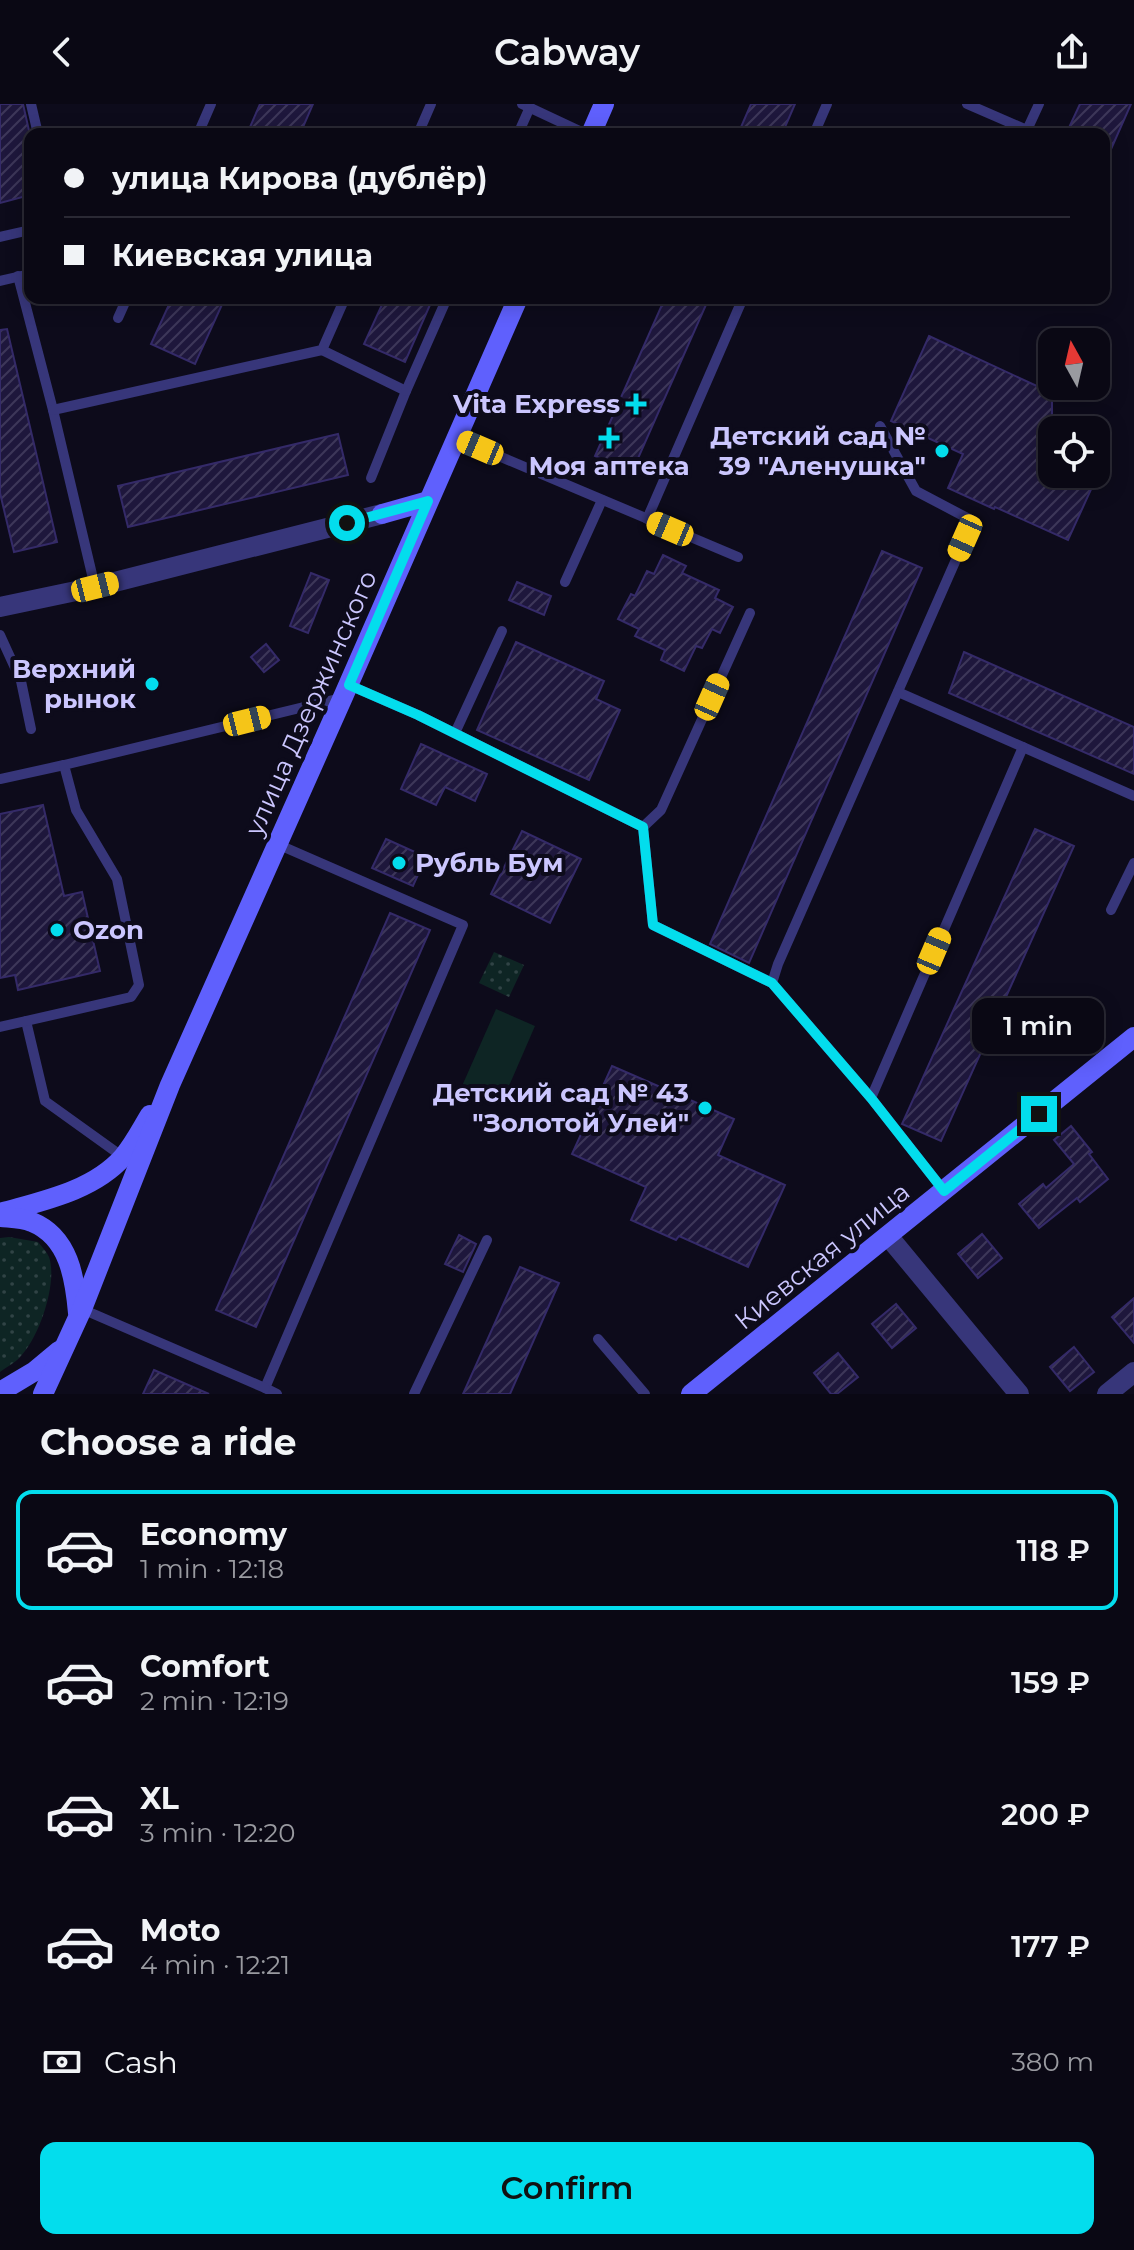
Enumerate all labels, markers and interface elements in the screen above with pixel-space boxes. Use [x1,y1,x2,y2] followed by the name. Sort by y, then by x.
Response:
[40,30,84,74] icon: back
[494,30,640,74] text: Cabway
[1050,30,1094,74] icon: share
[112,160,487,197] text: улица Кирова (дублёр)
[112,237,373,274] text: Киевская улица
[1038,328,1110,400] north arrow
[1038,328,1110,488] map controls
[452,388,620,420] place label: Vita Express
[627,395,645,413] marker: Vita Express
[1038,416,1110,488] button: locate
[710,420,926,482] place label: Детский сад № 39 "Аленушка"
[453,428,507,468] car
[600,429,618,447] marker: Моя аптека
[933,442,951,460] marker: Детский сад № 39 "Аленушка"
[528,450,690,482] place label: Моя аптека
[329,505,365,541] route start
[643,509,697,549] car
[944,511,986,565] car
[238,565,384,842] street label: улица Дзержинского
[69,570,121,604] car
[12,653,136,715] place label: Верхний рынок
[691,670,733,724] car
[143,675,161,693] marker: Верхний рынок
[221,704,273,738] car
[415,847,563,879] place label: Рубль Бум
[390,854,408,872] marker: Рубль Бум
[73,914,144,946] place label: Ozon
[48,921,66,939] marker: Ozon
[914,924,954,978] car
[973,998,1105,1054] callout: 1 min
[1003,1010,1073,1042] text: 1 min
[433,1077,689,1139] place label: Детский сад № 43 "Золотой Улей"
[1021,1096,1057,1132] route end
[696,1099,714,1117] marker: Детский сад № 43 "Золотой Улей"
[728,1176,916,1336] street label: Киевская улица
[40,1420,297,1464] text: Choose a ride
[44,1514,116,1586] icon: car
[140,1516,287,1553] text: Economy
[1016,1532,1090,1569] text: 118 ₽
[140,1553,284,1585] text: 1 min · 12:18
[44,1646,116,1718] icon: car
[140,1648,270,1685] text: Comfort
[1011,1664,1090,1701] text: 159 ₽
[140,1685,289,1717] text: 2 min · 12:19
[44,1778,116,1850] icon: car
[140,1780,179,1817] text: XL
[1001,1796,1090,1833] text: 200 ₽
[140,1817,295,1849] text: 3 min · 12:20
[44,1910,116,1982] icon: car
[140,1912,221,1949] text: Moto
[1011,1928,1090,1965] text: 177 ₽
[140,1949,290,1981] text: 4 min · 12:21
[40,2040,84,2084] icon: cash
[104,2044,178,2081] text: Cash
[1011,2046,1094,2078] text: 380 m
[40,2142,1094,2234] button: Confirm

